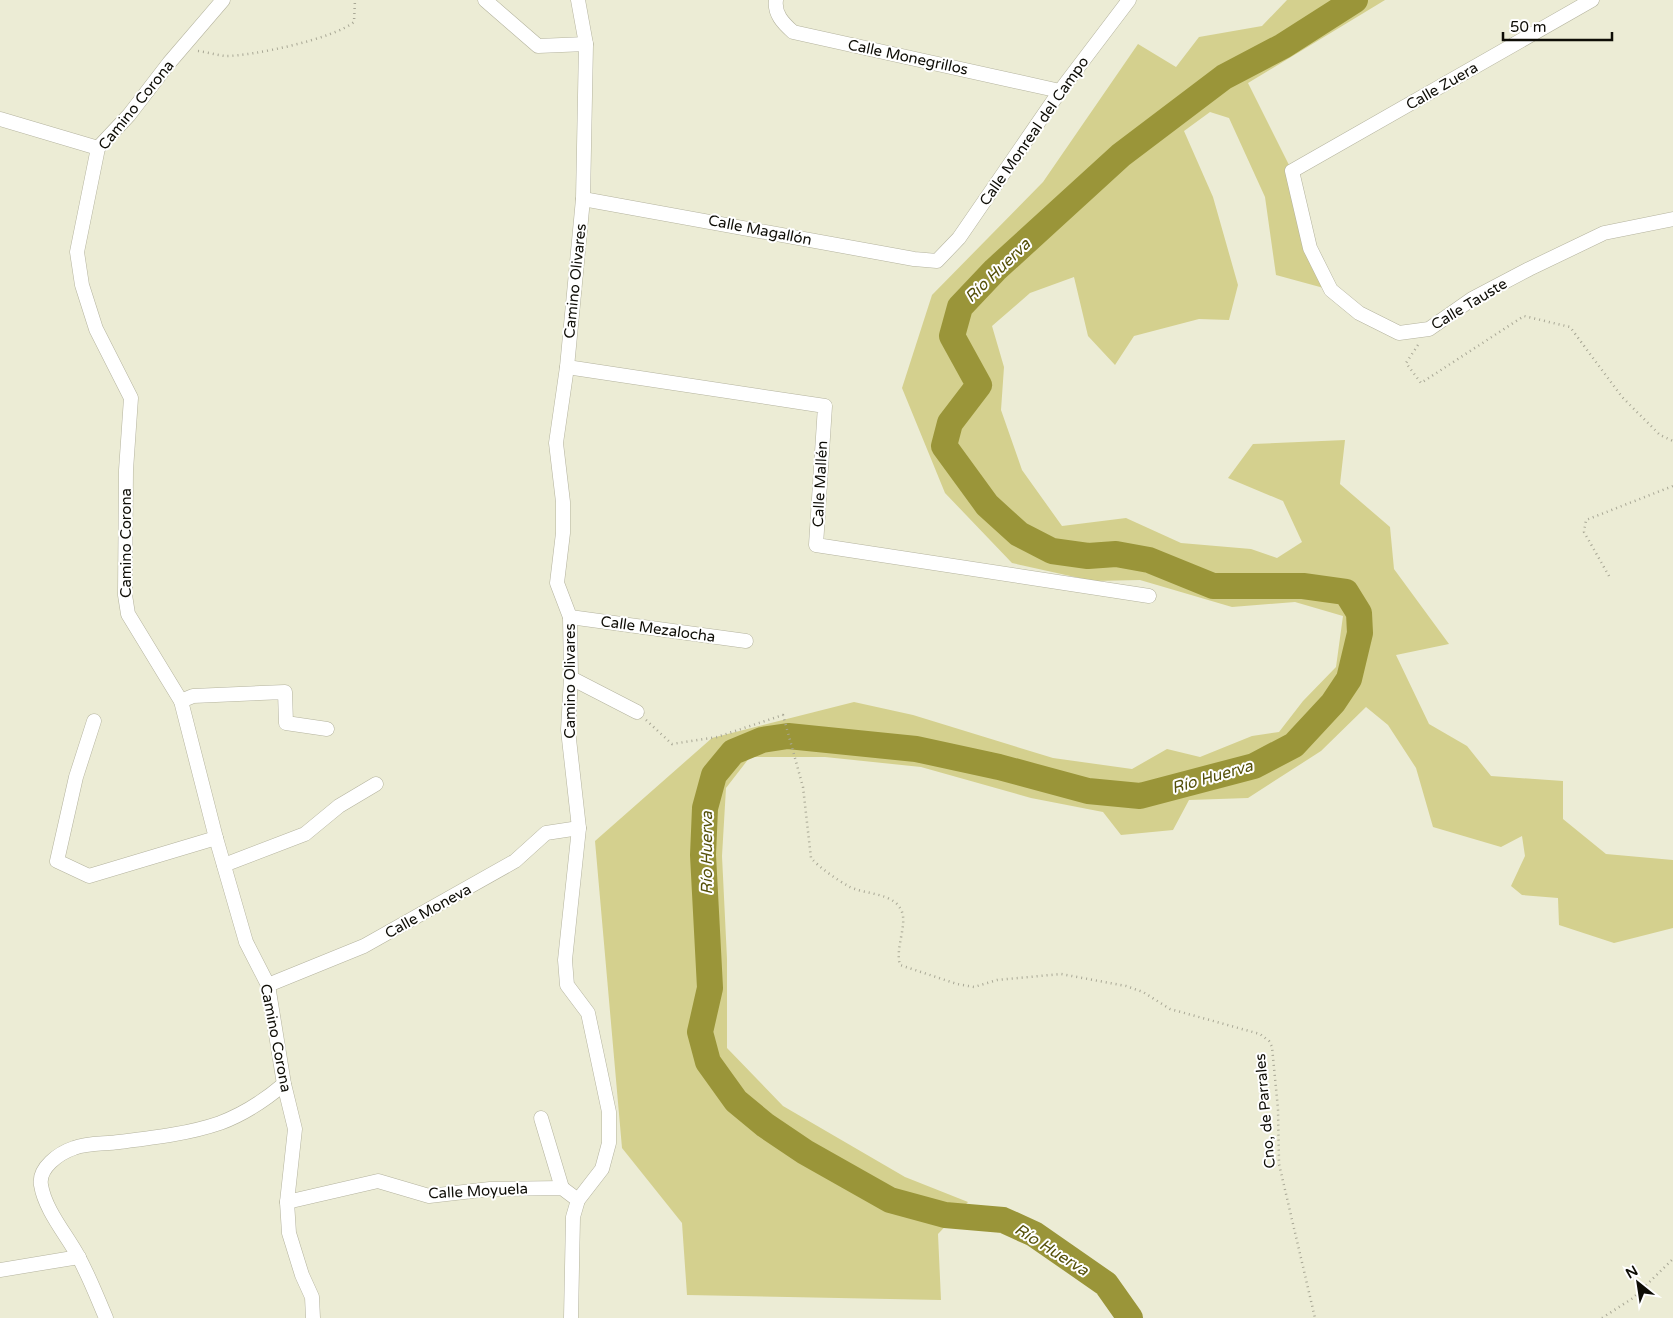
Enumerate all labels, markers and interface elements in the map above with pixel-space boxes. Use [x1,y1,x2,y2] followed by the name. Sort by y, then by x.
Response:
[1503,10,1612,42] scale bar
[1510,18,1547,36] text: 50 m
[846,35,970,79] street label: Calle Monegrillos
[976,53,1092,209] street label: Calle Monreal del Campo
[94,57,178,153] street label: Camino Corona
[1403,58,1481,114] street label: Calle Zuera
[707,211,813,249] street label: Calle Magallón
[560,223,590,339] street label: Camino Olivares
[961,234,1035,307] water label: Río Huerva
[1428,274,1510,334] street label: Calle Tauste
[809,440,831,528] street label: Calle Mallén
[117,488,135,598] street label: Camino Corona
[599,612,717,646] street label: Calle Mezalocha
[561,623,579,739] street label: Camino Olivares
[1169,756,1256,798] water label: Río Huerva
[697,810,717,895] water label: Río Huerva
[382,880,474,942] street label: Calle Moneva
[257,982,295,1094] street label: Camino Corona
[1251,1053,1279,1169] street label: Cno, de Parrales
[428,1179,528,1203] street label: Calle Moyuela
[1011,1219,1093,1281] water label: Río Huerva
[1613,1258,1663,1308] north arrow
[1623,1262,1641,1282] text: N

